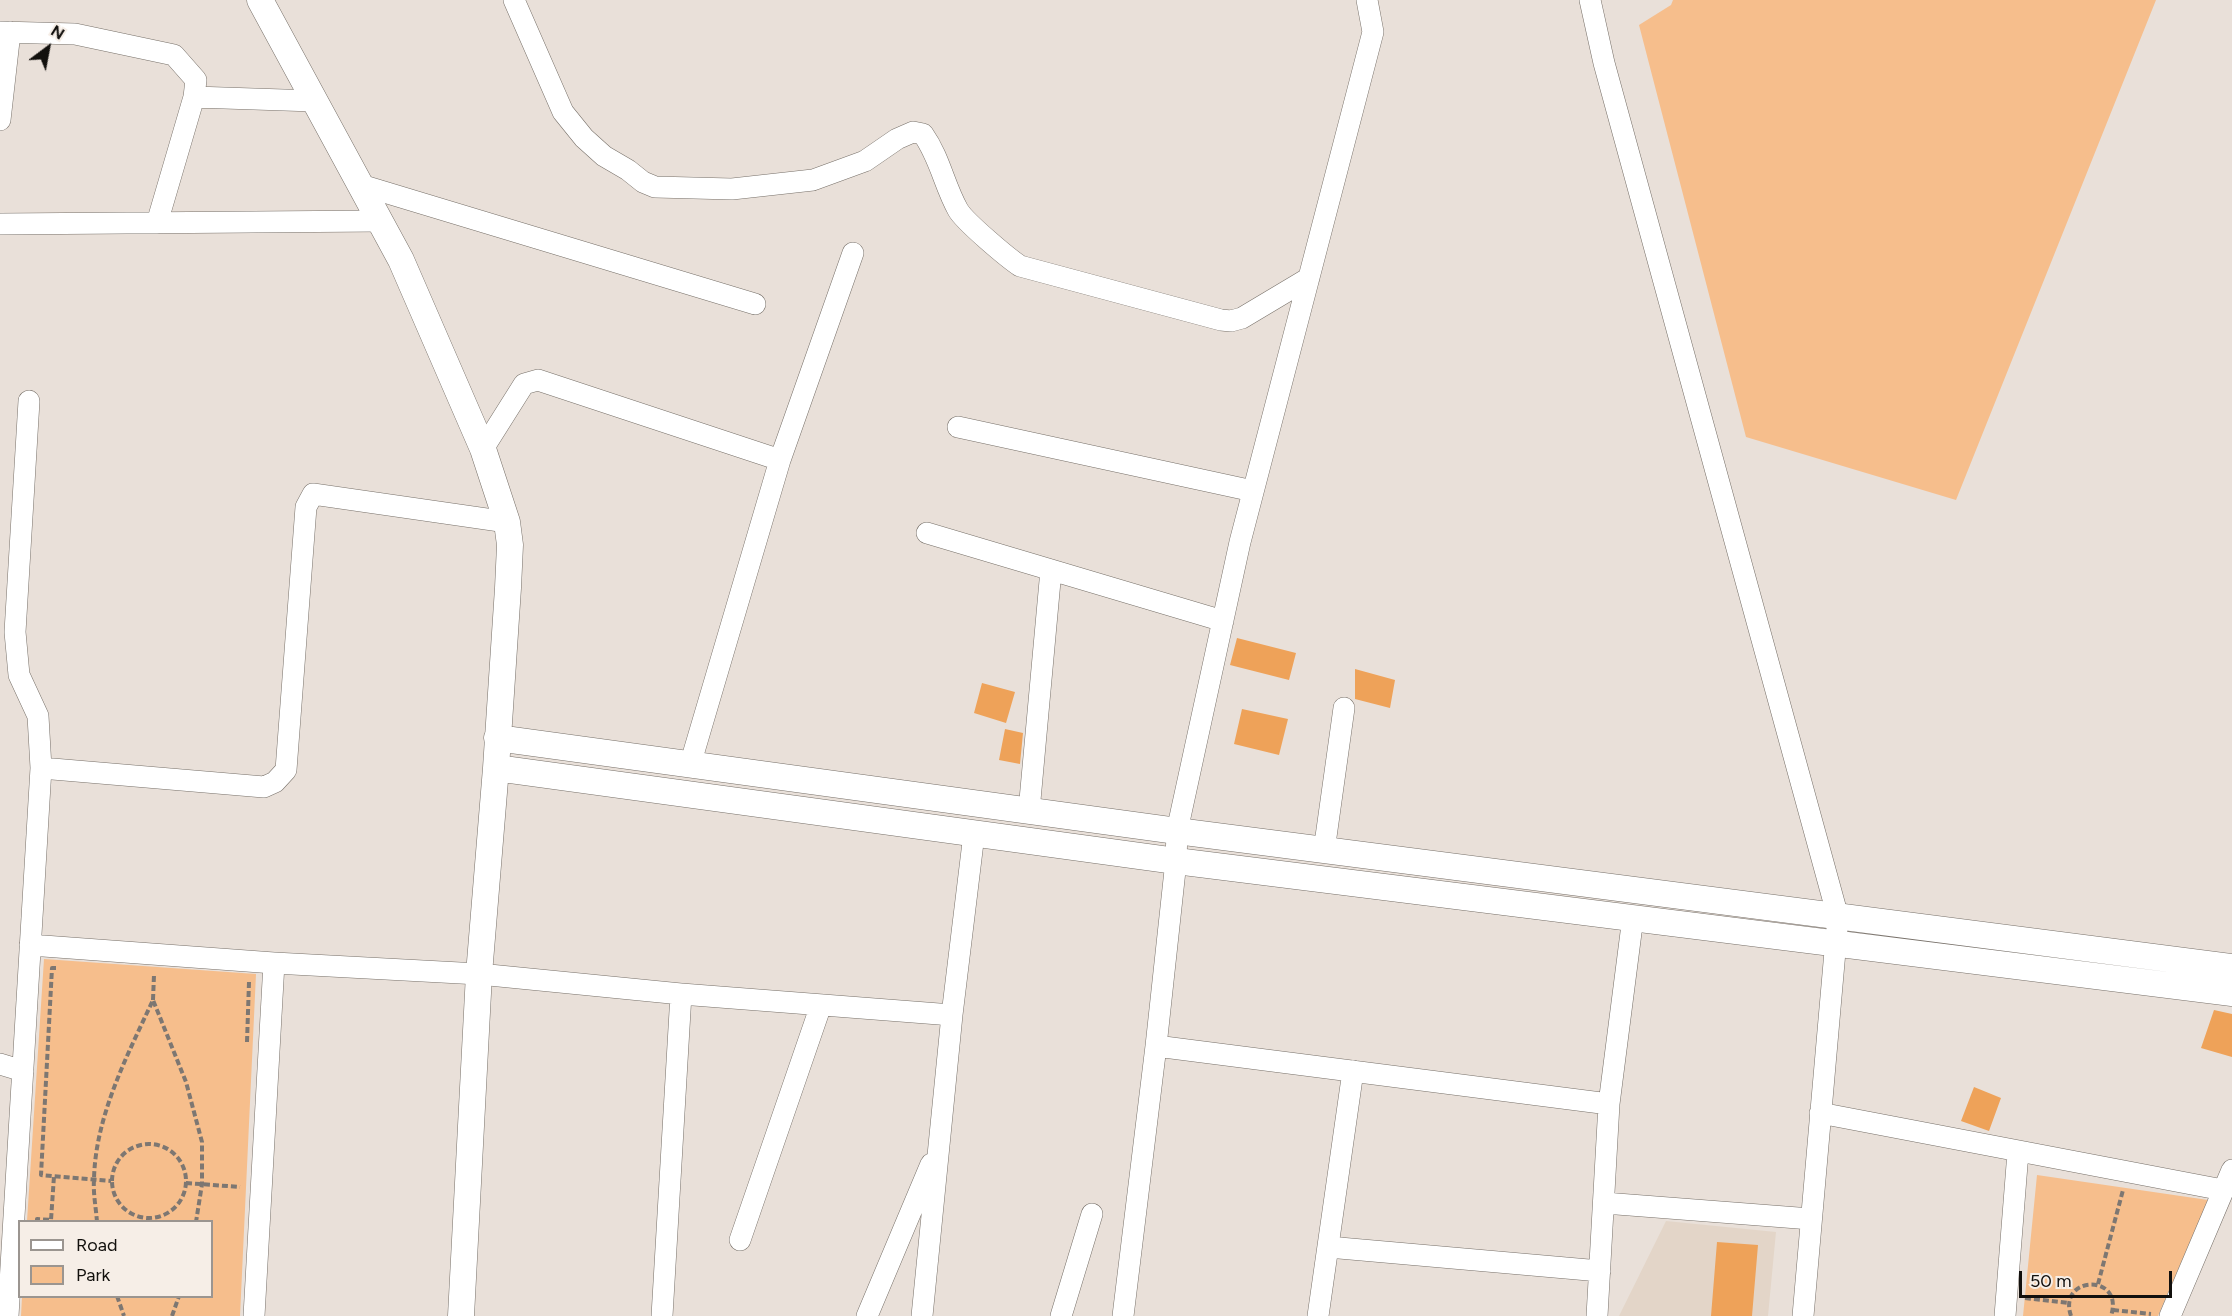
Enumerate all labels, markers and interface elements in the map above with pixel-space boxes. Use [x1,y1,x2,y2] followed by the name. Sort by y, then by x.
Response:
[18,18,78,78] north arrow
[48,21,68,44] text: N
[18,1220,213,1298] legend
[76,1234,117,1256] text: Road
[2022,1259,2175,1297] scale bar
[76,1264,110,1286] text: Park
[2030,1270,2072,1292] text: 50 m

